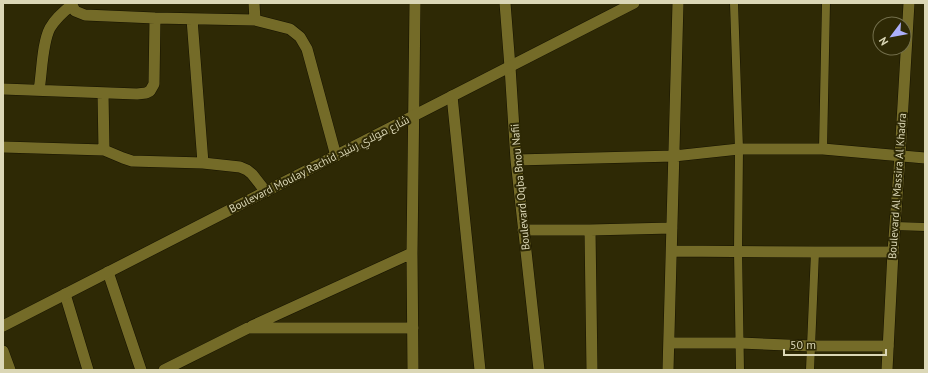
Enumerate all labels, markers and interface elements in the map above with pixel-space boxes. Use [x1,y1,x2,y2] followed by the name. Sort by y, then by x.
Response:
[872,16,912,56] north arrow
[876,35,891,48] text: N
[227,112,412,217] street label: Boulevard Moulay Rachid شارع مولاي رشيد
[885,112,909,260] street label: Boulevard Al Massira Al Khadra
[507,123,533,251] street label: Boulevard Oqba Bnou Nafii
[784,331,886,357] scale bar
[790,337,816,352] text: 50 m

